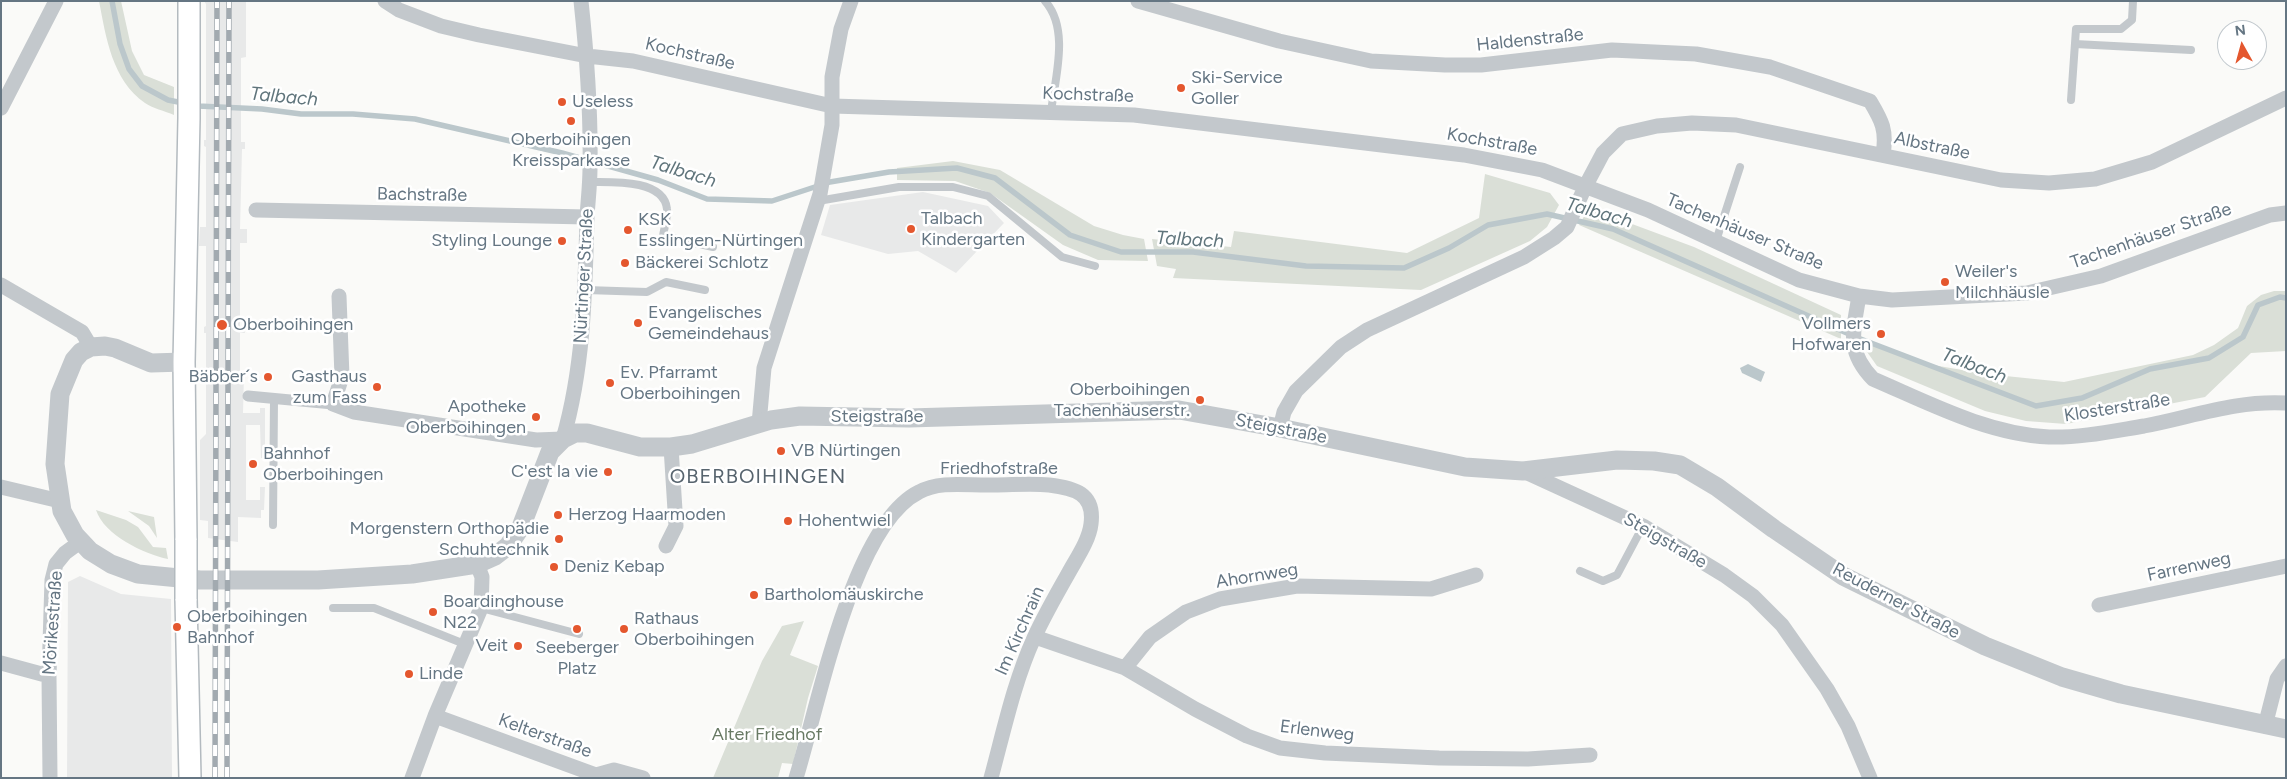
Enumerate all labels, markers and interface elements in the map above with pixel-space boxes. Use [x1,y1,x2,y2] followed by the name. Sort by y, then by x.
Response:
[2217,20,2267,70] north arrow
[2234,22,2247,40] text: N
[1475,24,1585,56] street label: Haldenstraße
[643,33,737,75] street label: Kochstraße
[1191,67,1283,110] place label: Ski-Service Goller
[1175,82,1187,94] marker: Ski-Service Goller
[249,83,319,111] water label: Talbach
[1042,83,1134,107] street label: Kochstraße
[572,91,633,113] place label: Useless
[556,96,568,108] marker: Useless
[565,115,577,127] marker: Oberboihingen Kreissparkasse
[1445,123,1539,161] street label: Kochstraße
[1892,127,1972,165] street label: Albstraße
[511,129,631,172] place label: Oberboihingen Kreissparkasse
[647,151,719,193] water label: Talbach
[377,183,467,207] street label: Bachstraße
[1663,189,1827,275] street label: Tachenhäuser Straße
[1563,193,1635,233] water label: Talbach
[2068,198,2234,274] street label: Tachenhäuser Straße
[570,208,598,344] street label: Nürtinger Straße
[921,208,1025,250] place label: Talbach Kindergarten
[638,209,803,252] place label: KSK Esslingen-Nürtingen
[905,223,917,235] marker: Talbach Kindergarten
[622,224,634,236] marker: KSK Esslingen-Nürtingen
[1155,227,1225,253] water label: Talbach
[431,230,552,252] place label: Styling Lounge
[556,235,568,247] marker: Styling Lounge
[635,252,769,274] place label: Bäckerei Schlotz
[619,257,631,269] marker: Bäckerei Schlotz
[1955,261,2050,304] place label: Weiler's Milchhäusle
[1939,276,1951,288] marker: Weiler's Milchhäusle
[648,302,769,344] place label: Evangelisches Gemeindehaus
[1791,313,1871,356] place label: Vollmers Hofwaren
[233,314,353,336] place label: Oberboihingen
[632,317,644,329] marker: Evangelisches Gemeindehaus
[215,318,229,332] marker: Oberboihingen
[1875,328,1887,340] marker: Vollmers Hofwaren
[1938,343,2010,389] water label: Talbach
[620,362,740,404] place label: Ev. Pfarramt Oberboihingen
[188,366,258,388] place label: Bäbber´s
[291,366,367,408] place label: Gasthaus zum Fass
[262,371,274,383] marker: Bäbber´s
[604,377,616,389] marker: Ev. Pfarramt Oberboihingen
[1054,379,1190,422] place label: Oberboihingen Tachenhäuserstr.
[371,381,383,393] marker: Gasthaus zum Fass
[2063,389,2171,427] street label: Klosterstraße
[1194,394,1206,406] marker: Oberboihingen Tachenhäuserstr.
[406,396,526,438] place label: Apotheke Oberboihingen
[831,406,923,428] street label: Steigstraße
[1233,410,1329,448] street label: Steigstraße
[530,411,542,423] marker: Apotheke Oberboihingen
[791,440,900,462] place label: VB Nürtingen
[263,443,383,486] place label: Bahnhof Oberboihingen
[775,445,787,457] marker: VB Nürtingen
[247,458,259,470] marker: Bahnhof Oberboihingen
[940,458,1058,480] street label: Friedhofstraße
[511,461,598,483] place label: C'est la vie
[668,465,848,489] district label: OBERBOIHINGEN
[602,466,614,478] marker: C'est la vie
[568,504,726,526] place label: Herzog Haarmoden
[1619,508,1711,574] street label: Steigstraße
[552,509,564,521] marker: Herzog Haarmoden
[798,510,891,532] place label: Hohentwiel
[782,515,794,527] marker: Hohentwiel
[350,518,549,560] place label: Morgenstern Orthopädie Schuhtechnik
[553,533,565,545] marker: Morgenstern Orthopädie Schuhtechnik
[2145,548,2233,586] street label: Farrenweg
[564,556,665,578] place label: Deniz Kebap
[1829,558,1963,644] street label: Reuderner Straße
[1214,559,1300,593] street label: Ahornweg
[548,561,560,573] marker: Deniz Kebap
[39,570,67,676] street label: Mörikestraße
[991,583,1049,679] street label: Im Kirchrain
[764,584,923,606] place label: Bartholomäuskirche
[748,589,760,601] marker: Bartholomäuskirche
[443,591,564,634] place label: Boardinghouse N22
[187,606,307,649] place label: Oberboihingen Bahnhof
[427,606,439,618] marker: Boardinghouse N22
[634,608,754,650] place label: Rathaus Oberboihingen
[171,621,183,633] marker: Oberboihingen Bahnhof
[571,623,583,635] marker: Seeberger Platz
[618,623,630,635] marker: Rathaus Oberboihingen
[475,635,508,657] place label: Veit
[535,637,619,680] place label: Seeberger Platz
[512,640,524,652] marker: Veit
[419,663,463,685] place label: Linde
[403,668,415,680] marker: Linde
[495,709,595,763] street label: Kelterstraße
[1279,716,1355,746] street label: Erlenweg
[712,724,822,746] park label: Alter Friedhof

